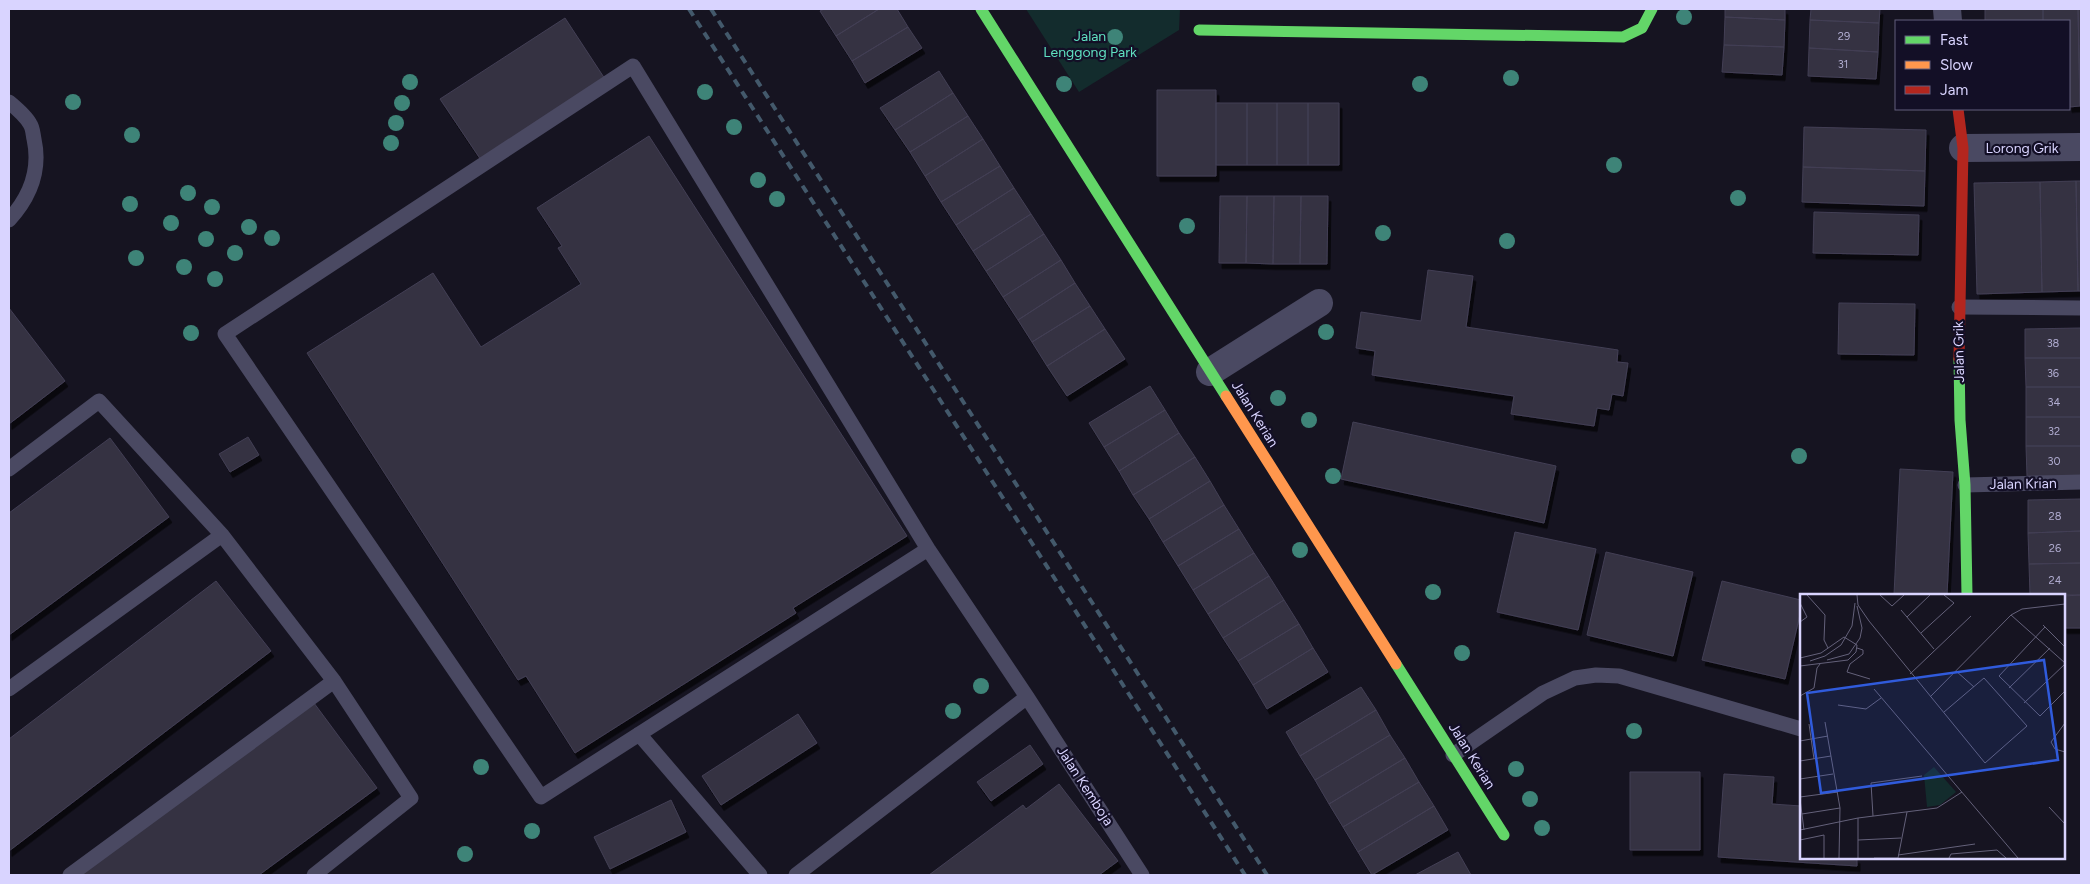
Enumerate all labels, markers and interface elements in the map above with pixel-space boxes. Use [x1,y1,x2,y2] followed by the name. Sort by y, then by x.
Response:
[1895,20,2070,110] legend
[1043,28,1137,61] park label: Jalan Lenggong Park
[1838,30,1850,43] house number: 29
[1940,31,1969,49] text: Fast
[1940,56,1973,74] text: Slow
[1838,58,1848,71] house number: 31
[1940,81,1968,99] text: Jam
[1985,140,2059,157] street label: Lorong Grik
[1950,321,1968,383] street label: Jalan Grik
[2047,337,2060,350] house number: 38
[2047,367,2059,380] house number: 36
[1228,378,1282,450] street label: Jalan Kerian
[2048,396,2061,409] house number: 34
[2048,425,2060,438] house number: 32
[2047,455,2061,468] house number: 30
[1989,475,2057,493] street label: Jalan Krian
[2049,510,2062,523] house number: 28
[2049,542,2061,555] house number: 26
[2049,574,2062,587] house number: 24
[1800,594,2065,859] inset map
[1445,720,1499,792] street label: Jalan Kerian
[1053,743,1117,829] street label: Jalan Kemboja

